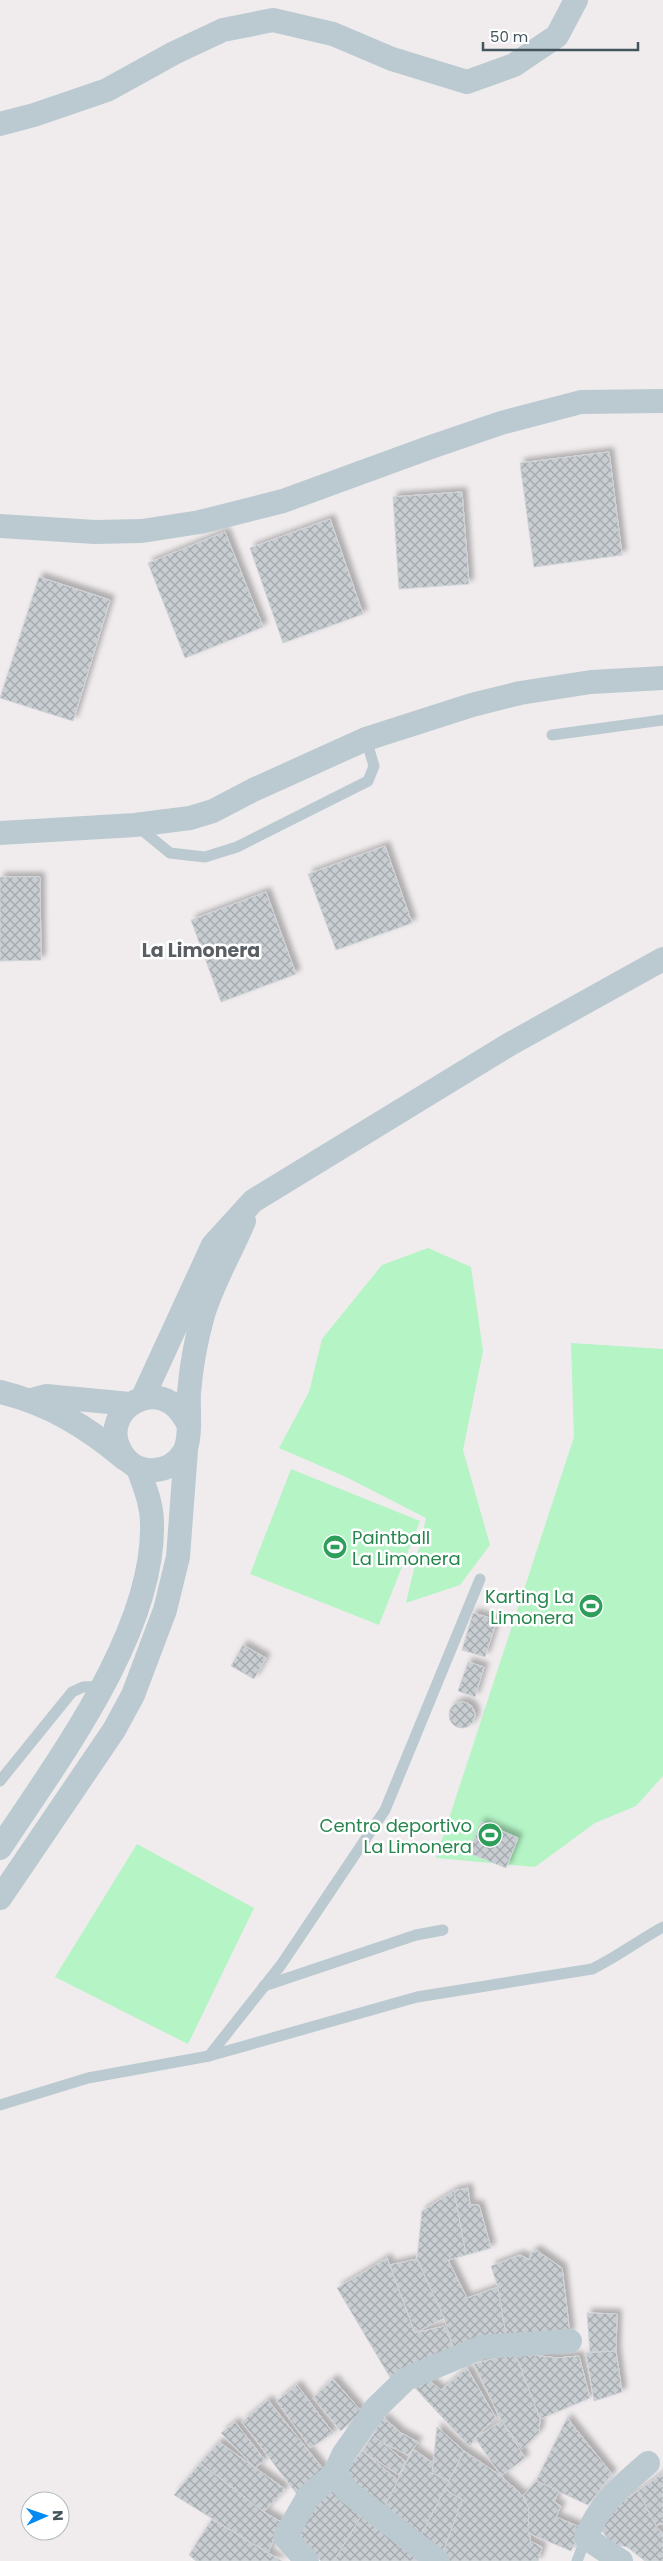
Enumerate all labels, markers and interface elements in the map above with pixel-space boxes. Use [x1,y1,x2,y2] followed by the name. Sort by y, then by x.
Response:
[483,20,638,52] scale bar
[490,26,528,47] text: 50 m
[142,937,260,964] district label: La Limonera
[352,1525,461,1571] place label: Paintball La Limonera
[322,1534,348,1560] sports icon: Paintball La Limonera
[485,1584,574,1630] place label: Karting La Limonera
[578,1593,604,1619] sports icon: Karting La Limonera
[320,1813,472,1859] place label: Centro deportivo La Limonera
[477,1822,503,1848] sports icon: Centro deportivo La Limonera
[20,2491,70,2541] north arrow
[48,2510,68,2521] text: N

